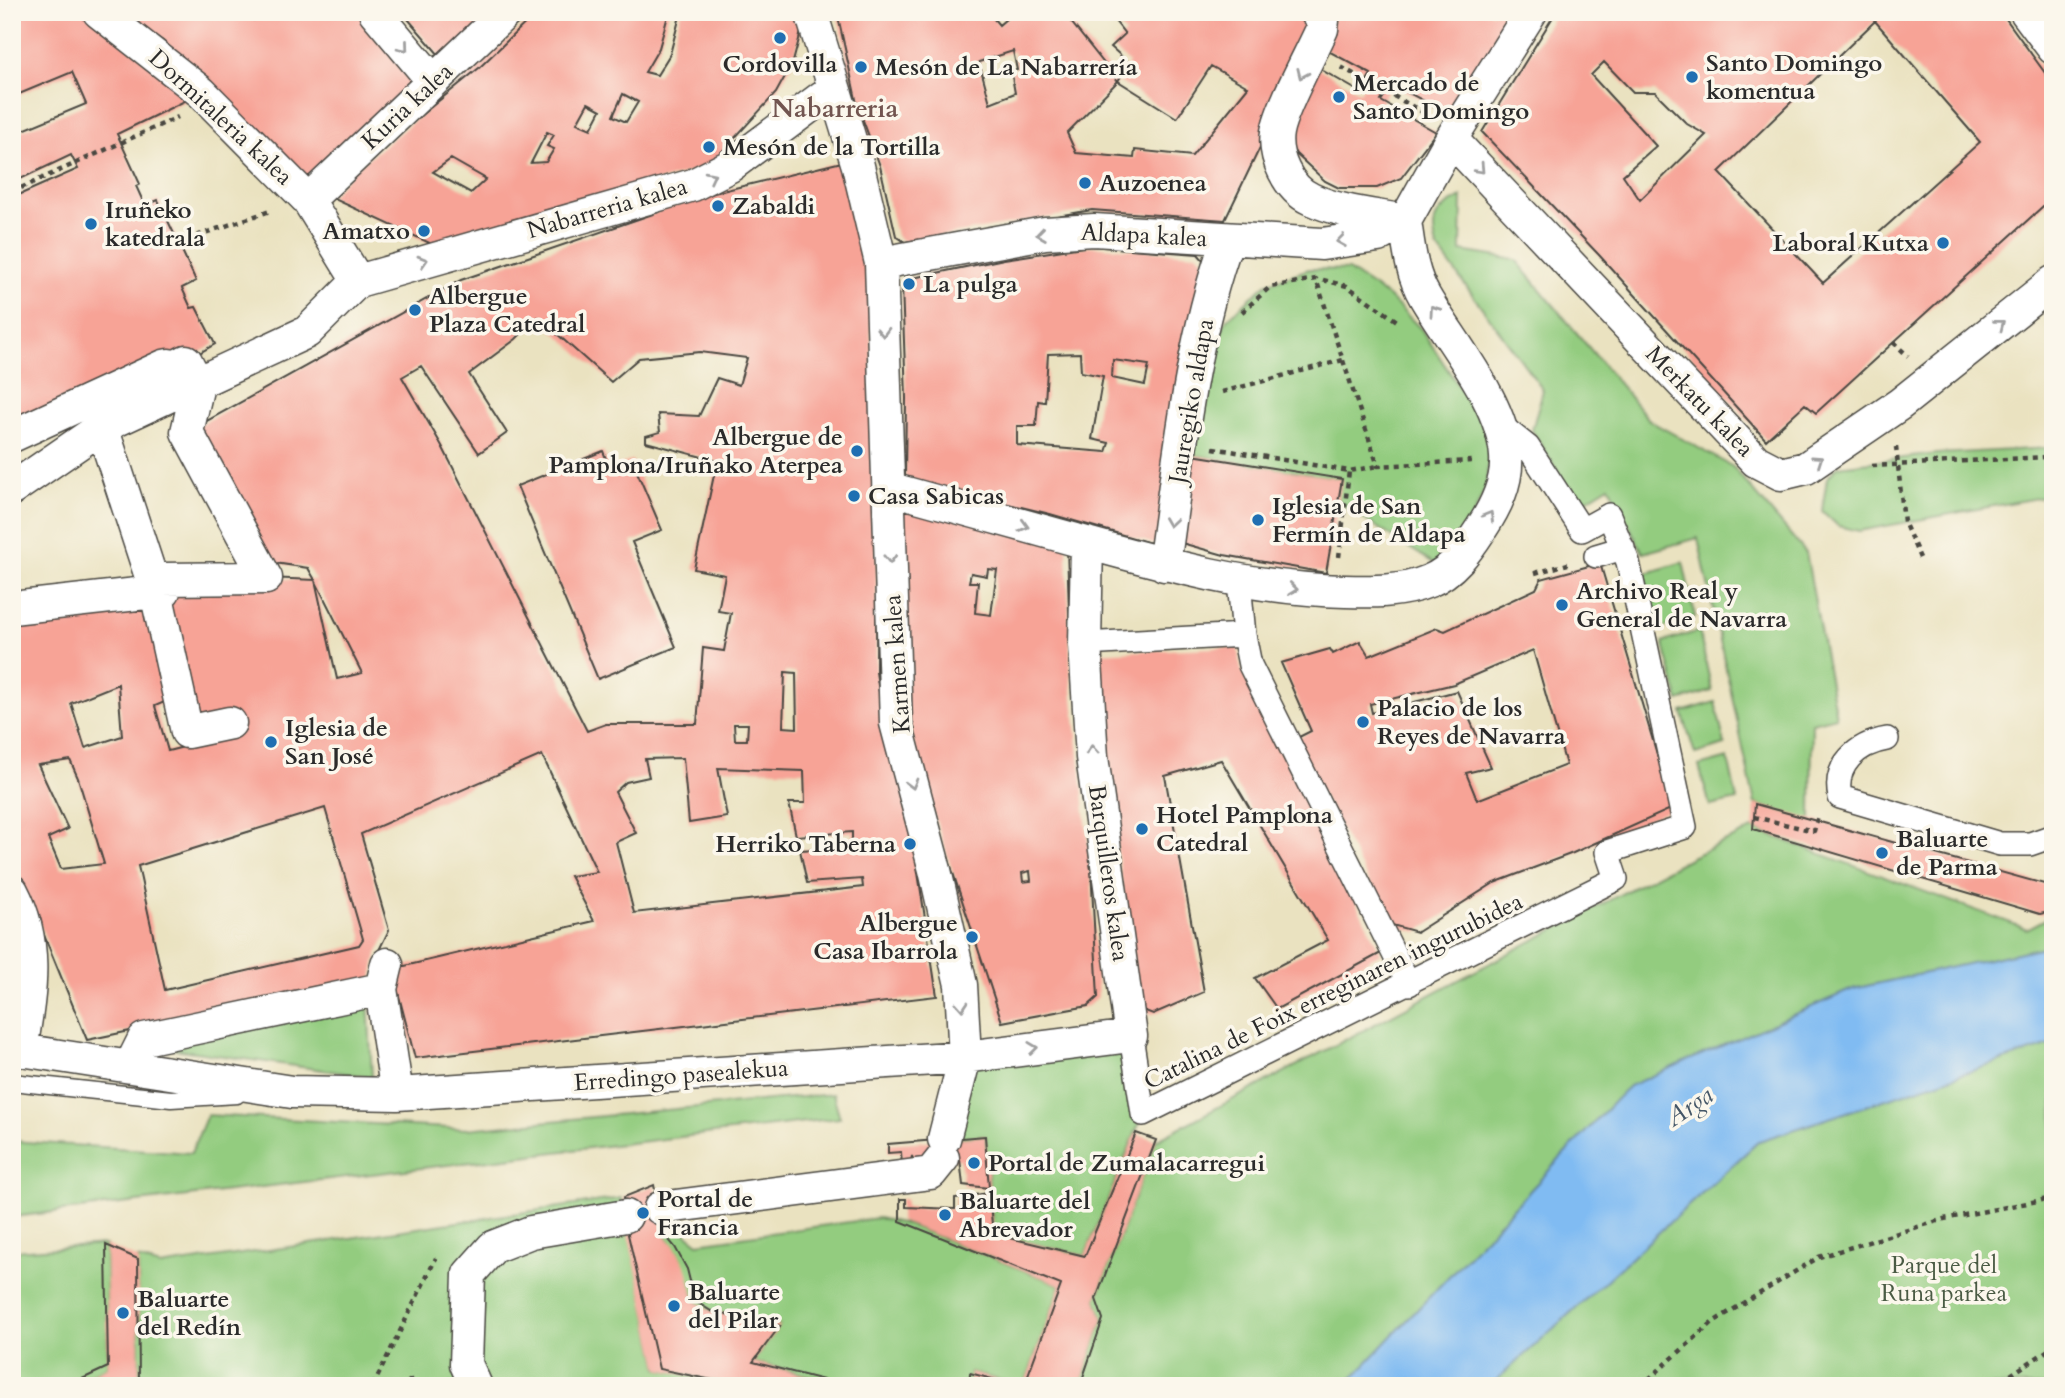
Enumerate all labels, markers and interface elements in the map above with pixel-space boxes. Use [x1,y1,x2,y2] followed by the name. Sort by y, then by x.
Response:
[772,30,788,46] marker: Cordovilla
[396,38,408,51] one-way arrow
[141,42,300,193] street label: Dormitaleria kalea
[1706,47,1882,108] place label: Santo Domingo komentua
[723,48,838,81] place label: Cordovilla
[875,51,1138,84] place label: Mesón de La Nabarrería
[354,55,461,157] street label: Kuria kalea
[853,59,869,75] marker: Mesón de La Nabarrería
[1296,67,1310,79] one-way arrow
[1353,67,1529,128] place label: Mercado de Santo Domingo
[1684,69,1700,85] marker: Santo Domingo komentua
[1331,89,1347,105] marker: Mercado de Santo Domingo
[772,91,899,126] district label: Nabarreria
[723,131,940,164] place label: Mesón de la Tortilla
[701,139,717,155] marker: Mesón de la Tortilla
[1471,161,1484,174] one-way arrow
[1099,167,1207,200] place label: Auzoenea
[523,170,692,247] street label: Nabarreria kalea
[704,170,716,184] one-way arrow
[1077,175,1093,191] marker: Auzoenea
[732,190,816,223] place label: Zabaldi
[105,194,205,255] place label: Iruñeko katedrala
[710,198,726,214] marker: Zabaldi
[323,215,410,248] place label: Amatxo
[83,216,99,232] marker: Iruñeko katedrala
[1080,216,1209,255] street label: Aldapa kalea
[416,223,432,239] marker: Amatxo
[1035,226,1047,241] one-way arrow
[1772,227,1929,260] place label: Laboral Kutxa
[1335,234,1347,249] one-way arrow
[1935,235,1951,251] marker: Laboral Kutxa
[416,255,429,269] one-way arrow
[923,268,1018,301] place label: La pulga
[901,276,917,292] marker: La pulga
[429,280,585,341] place label: Albergue Plaza Catedral
[407,302,423,318] marker: Albergue Plaza Catedral
[1430,305,1442,318] one-way arrow
[1160,316,1222,489] street label: Jauregiko aldapa
[1993,319,2005,332] one-way arrow
[876,326,891,337] one-way arrow
[1638,338,1762,465] street label: Merkatu kalea
[548,421,843,482] place label: Albergue de Pamplona/Iruñako Aterpea
[849,443,865,459] marker: Albergue de Pamplona/Iruñako Aterpea
[1810,455,1823,468] one-way arrow
[868,480,1004,513] place label: Casa Sabicas
[846,488,862,504] marker: Casa Sabicas
[1272,490,1466,551] place label: Iglesia de San Fermín de Aldapa
[1481,510,1494,523] one-way arrow
[1250,512,1266,528] marker: Iglesia de San Fermín de Aldapa
[1163,516,1178,527] one-way arrow
[1018,517,1030,532] one-way arrow
[883,554,898,565] one-way arrow
[1576,575,1787,636] place label: Archivo Real y General de Navarra
[1287,582,1299,597] one-way arrow
[876,593,919,734] street label: Karmen kalea
[1554,597,1570,613] marker: Archivo Real y General de Navarra
[1377,692,1566,753] place label: Palacio de los Reyes de Navarra
[285,712,388,773] place label: Iglesia de San José
[1355,714,1371,730] marker: Palacio de los Reyes de Navarra
[263,734,279,750] marker: Iglesia de San José
[1084,744,1099,755] one-way arrow
[904,778,918,790] one-way arrow
[1080,783,1137,964] street label: Barquilleros kalea
[1156,799,1333,860] place label: Hotel Pamplona Catedral
[1134,821,1150,837] marker: Hotel Pamplona Catedral
[1896,823,1998,884] place label: Baluarte de Parma
[715,828,896,861] place label: Herriko Taberna
[902,836,918,852] marker: Herriko Taberna
[1874,845,1890,861] marker: Baluarte de Parma
[1138,885,1529,1098] street label: Catalina de Foix erreginaren ingurubidea
[813,907,958,968] place label: Albergue Casa Ibarrola
[964,929,980,945] marker: Albergue Casa Ibarrola
[954,1001,969,1012] one-way arrow
[1027,1041,1039,1056] one-way arrow
[573,1051,790,1099] street label: Erredingo pasealekua
[1658,1078,1720,1136] water label: Arga
[988,1147,1265,1180] place label: Portal de Zumalacarregui
[966,1155,982,1171] marker: Portal de Zumalacarregui
[657,1183,753,1244] place label: Portal de Francia
[959,1185,1090,1246] place label: Baluarte del Abrevador
[635,1205,651,1221] marker: Portal de Francia
[937,1207,953,1223] marker: Baluarte del Abrevador
[1881,1249,2008,1310] park label: Parque del Runa parkea
[688,1276,780,1337] place label: Baluarte del Pilar
[137,1283,242,1344] place label: Baluarte del Redín
[666,1298,682,1314] marker: Baluarte del Pilar
[115,1305,131,1321] marker: Baluarte del Redín

